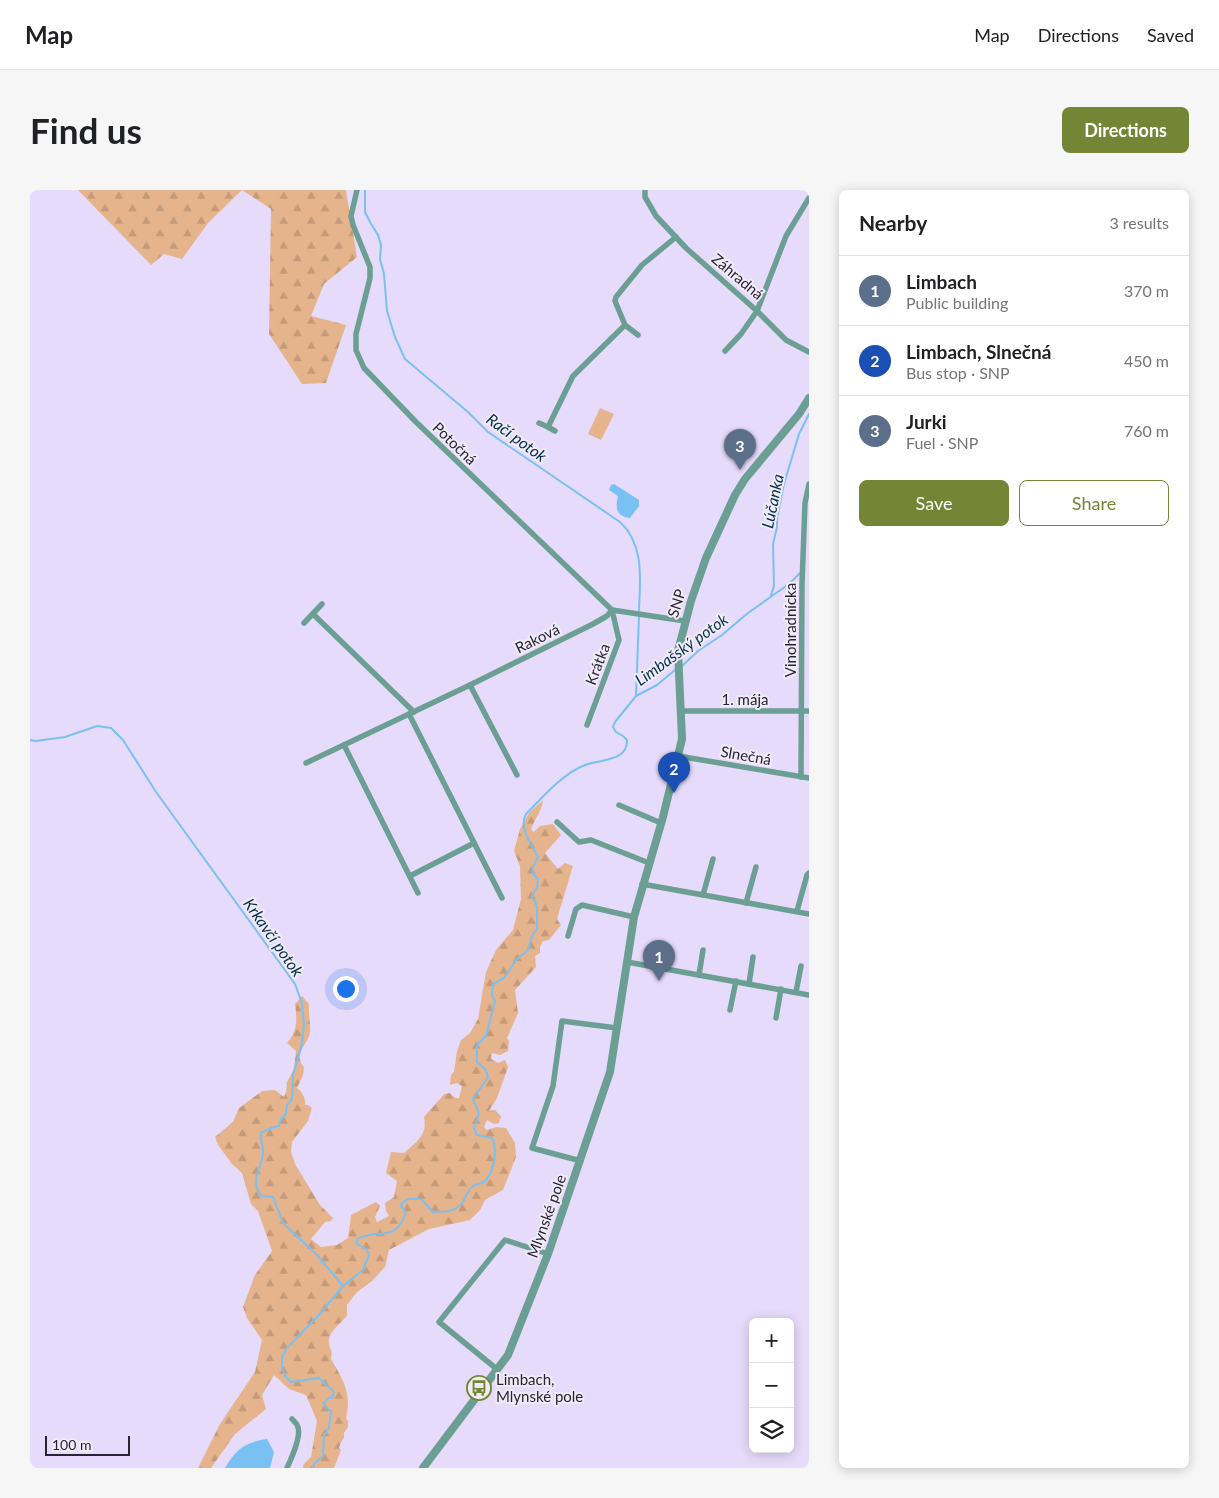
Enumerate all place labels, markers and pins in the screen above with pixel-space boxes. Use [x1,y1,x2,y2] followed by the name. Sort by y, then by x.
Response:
[724,429,756,470] pin: 3
[658,752,690,793] pin: 2
[643,940,675,981] pin: 1
[496,1370,583,1405] place label: Limbach, Mlynské pole
[466,1375,492,1401] bus stop icon: Limbach, Mlynské pole

